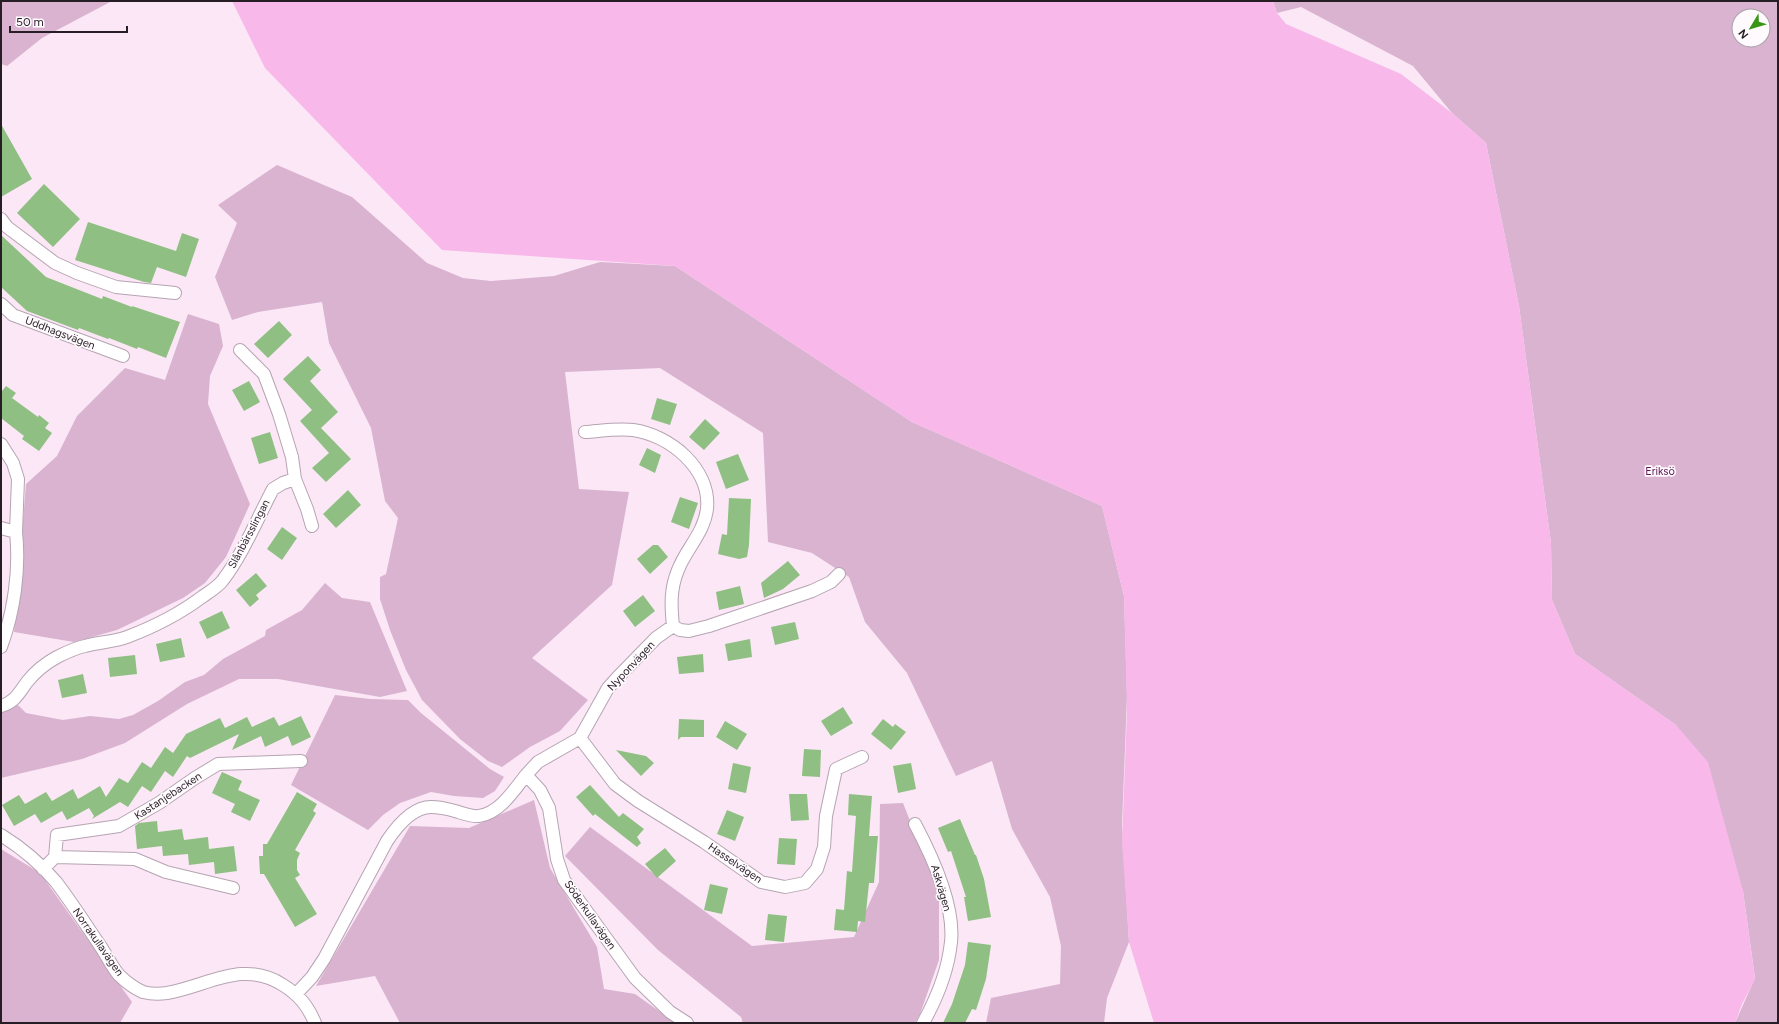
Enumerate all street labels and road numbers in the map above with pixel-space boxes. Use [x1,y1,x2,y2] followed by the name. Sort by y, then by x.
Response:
[23,314,97,352] street label: Uddhagsvägen
[225,497,273,571] street label: Slånbärsslingan
[605,638,657,694] street label: Nyponvägen
[132,769,204,823] street label: Kastanjebacken
[705,840,765,886] street label: Hasselvägen
[928,863,954,913] street label: Askvägen
[561,878,619,952] street label: Söderkullavägen
[70,906,126,978] street label: Norrakullavägen

